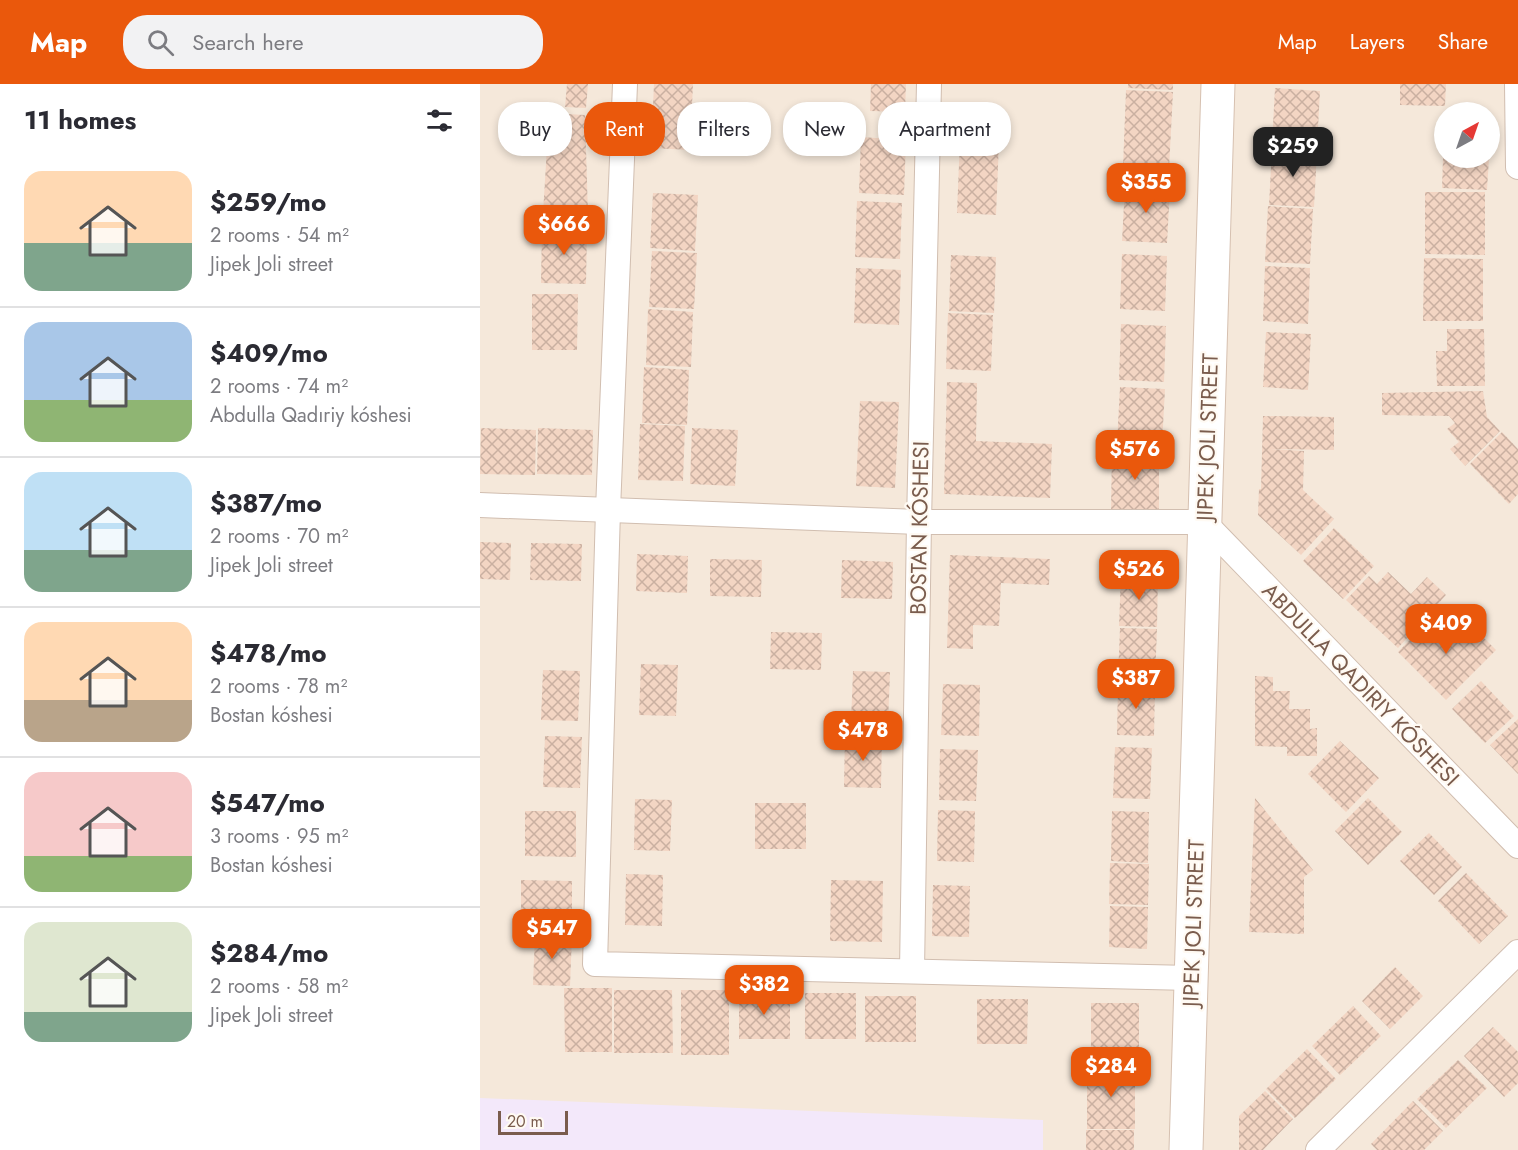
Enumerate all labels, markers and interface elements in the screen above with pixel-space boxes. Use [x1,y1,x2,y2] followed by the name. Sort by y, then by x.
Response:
[123,15,543,69] search box
[30,22,87,63] text: Map
[144,26,177,59] icon: search
[192,26,304,58] text: Search here
[1278,27,1317,57] text: Map
[1350,27,1405,57] text: Layers
[1438,27,1488,57] text: Share
[24,101,136,139] text: 11 homes
[498,102,572,156] chip: Buy
[584,102,665,156] chip: Rent
[677,102,771,156] chip: Filters
[783,102,866,156] chip: New
[878,102,1011,156] chip: Apartment
[1434,102,1500,168] north arrow
[1434,102,1500,168] map controls
[423,104,456,137] icon: filters
[1257,127,1329,178] pin: $259
[1267,132,1319,161] text: $259
[1110,163,1182,214] pin: $355
[1121,168,1171,197] text: $355
[210,183,326,221] text: $259/mo
[72,195,144,267] icon: home
[528,205,600,256] pin: $666
[538,210,590,239] text: $666
[210,221,349,250] text: 2 rooms · 54 m²
[210,250,333,279] text: Jipek Joli street
[210,334,328,372] text: $409/mo
[72,346,144,418] icon: home
[1188,352,1226,524] street label: JIPEK JOLI STREET
[210,372,348,401] text: 2 rooms · 74 m²
[210,401,412,430] text: Abdulla Qadıriy kóshesi
[1099,430,1171,481] pin: $576
[1110,435,1160,464] text: $576
[901,441,937,615] street label: BOSTAN KÓSHESI
[210,484,322,522] text: $387/mo
[72,496,144,568] icon: home
[210,522,348,551] text: 2 rooms · 70 m²
[1103,550,1175,601] pin: $526
[210,551,333,580] text: Jipek Joli street
[1113,555,1165,584] text: $526
[1255,575,1467,793] street label: ABDULLA QADIRIY KÓSHESI
[1410,604,1482,655] pin: $409
[1419,609,1473,638] text: $409
[210,634,327,672] text: $478/mo
[72,646,144,718] icon: home
[1100,659,1172,710] pin: $387
[1111,664,1161,693] text: $387
[210,672,347,701] text: 2 rooms · 78 m²
[210,701,333,730] text: Bostan kóshesi
[827,711,899,762] pin: $478
[838,716,889,745] text: $478
[210,784,325,822] text: $547/mo
[72,796,144,868] icon: home
[210,822,348,851] text: 3 rooms · 95 m²
[1174,838,1212,1010] street label: JIPEK JOLI STREET
[210,851,333,880] text: Bostan kóshesi
[516,909,588,960] pin: $547
[526,914,578,943] text: $547
[210,934,328,972] text: $284/mo
[72,946,144,1018] icon: home
[728,965,800,1016] pin: $382
[739,970,789,999] text: $382
[210,972,348,1001] text: 2 rooms · 58 m²
[210,1001,333,1030] text: Jipek Joli street
[1075,1047,1147,1098] pin: $284
[1085,1052,1137,1081] text: $284
[498,1108,568,1136] scale bar
[507,1110,543,1133] text: 20 m

